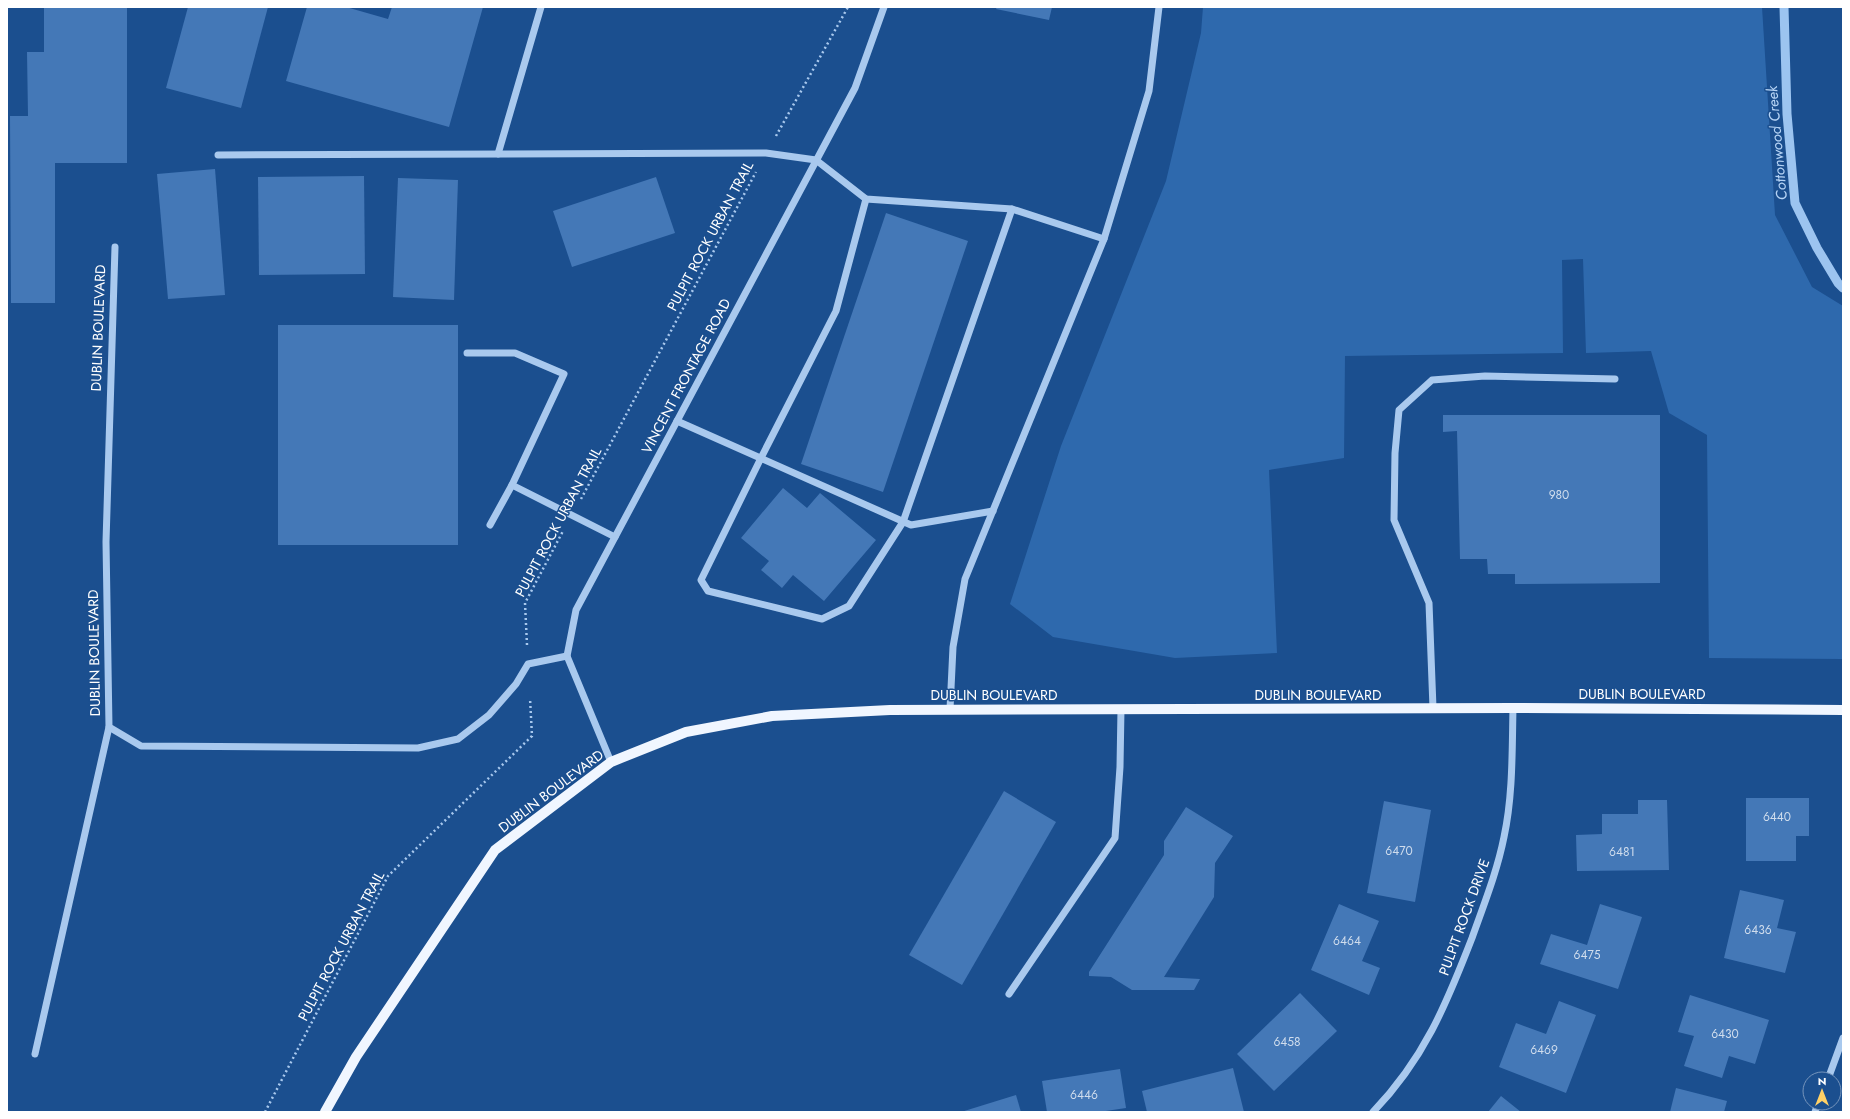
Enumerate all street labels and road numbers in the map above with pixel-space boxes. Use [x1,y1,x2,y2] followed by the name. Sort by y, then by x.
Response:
[662,157,758,314] street label: PULPIT ROCK URBAN TRAIL
[86,264,110,392] street label: DUBLIN BOULEVARD
[637,295,735,457] street label: VINCENT FRONTAGE ROAD
[510,443,606,600] street label: PULPIT ROCK URBAN TRAIL
[83,589,105,717] street label: DUBLIN BOULEVARD
[1579,684,1705,704] street label: DUBLIN BOULEVARD
[931,685,1057,705] street label: DUBLIN BOULEVARD
[1255,685,1381,705] street label: DUBLIN BOULEVARD
[494,745,608,837] street label: DUBLIN BOULEVARD
[1434,856,1494,978] street label: PULPIT ROCK DRIVE
[293,867,389,1024] street label: PULPIT ROCK URBAN TRAIL

